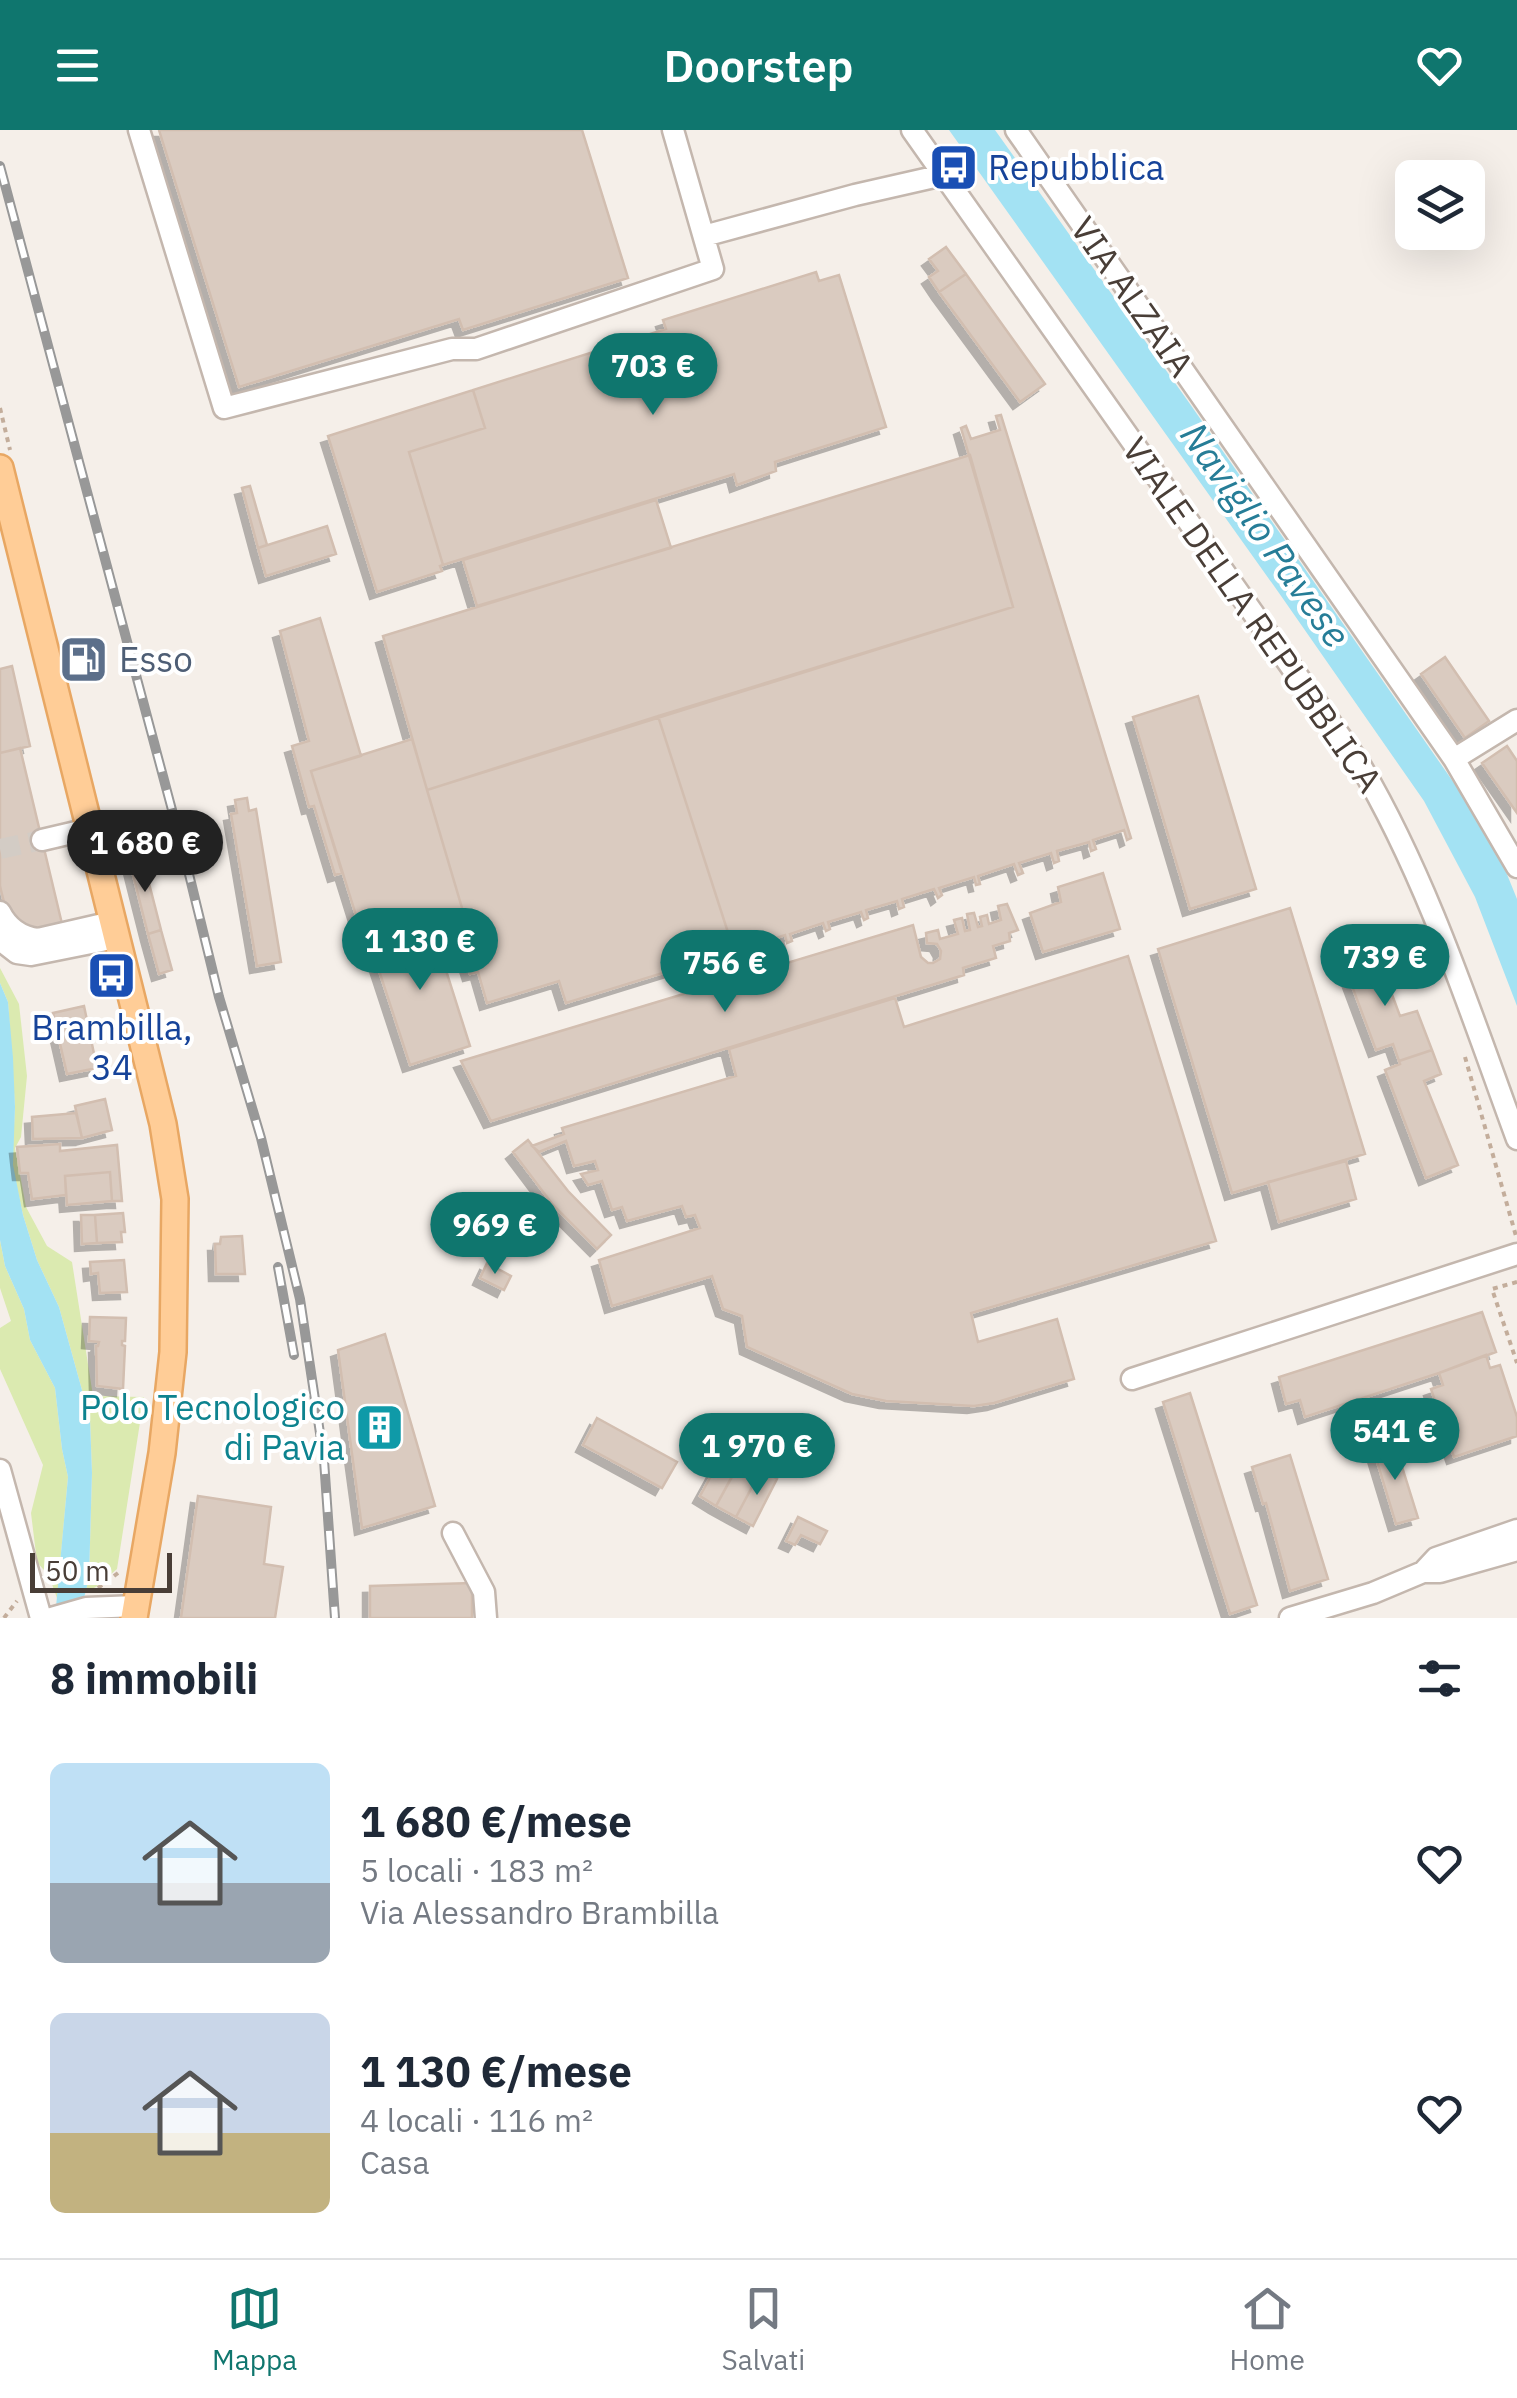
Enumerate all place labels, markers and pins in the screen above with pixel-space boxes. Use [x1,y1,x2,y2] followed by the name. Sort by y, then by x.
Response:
[927,142,979,194] bus stop icon: Repubblica
[988,144,1164,190] place label: Repubblica
[583,333,723,418] pin: 703 €
[58,634,110,686] fuel station icon: Esso
[119,636,193,682] place label: Esso
[53,810,237,895] pin: 1 680 €
[328,908,512,993] pin: 1 130 €
[1315,924,1455,1009] pin: 739 €
[655,930,795,1015] pin: 756 €
[86,950,138,1002] bus stop icon: Brambilla, 34
[31,1004,193,1090] place label: Brambilla, 34
[425,1192,565,1277] pin: 969 €
[80,1384,345,1470] place label: Polo Tecnologico di Pavia
[1325,1398,1465,1483] pin: 541 €
[354,1402,406,1454] building icon: Polo Tecnologico di Pavia
[665,1413,849,1498] pin: 1 970 €

